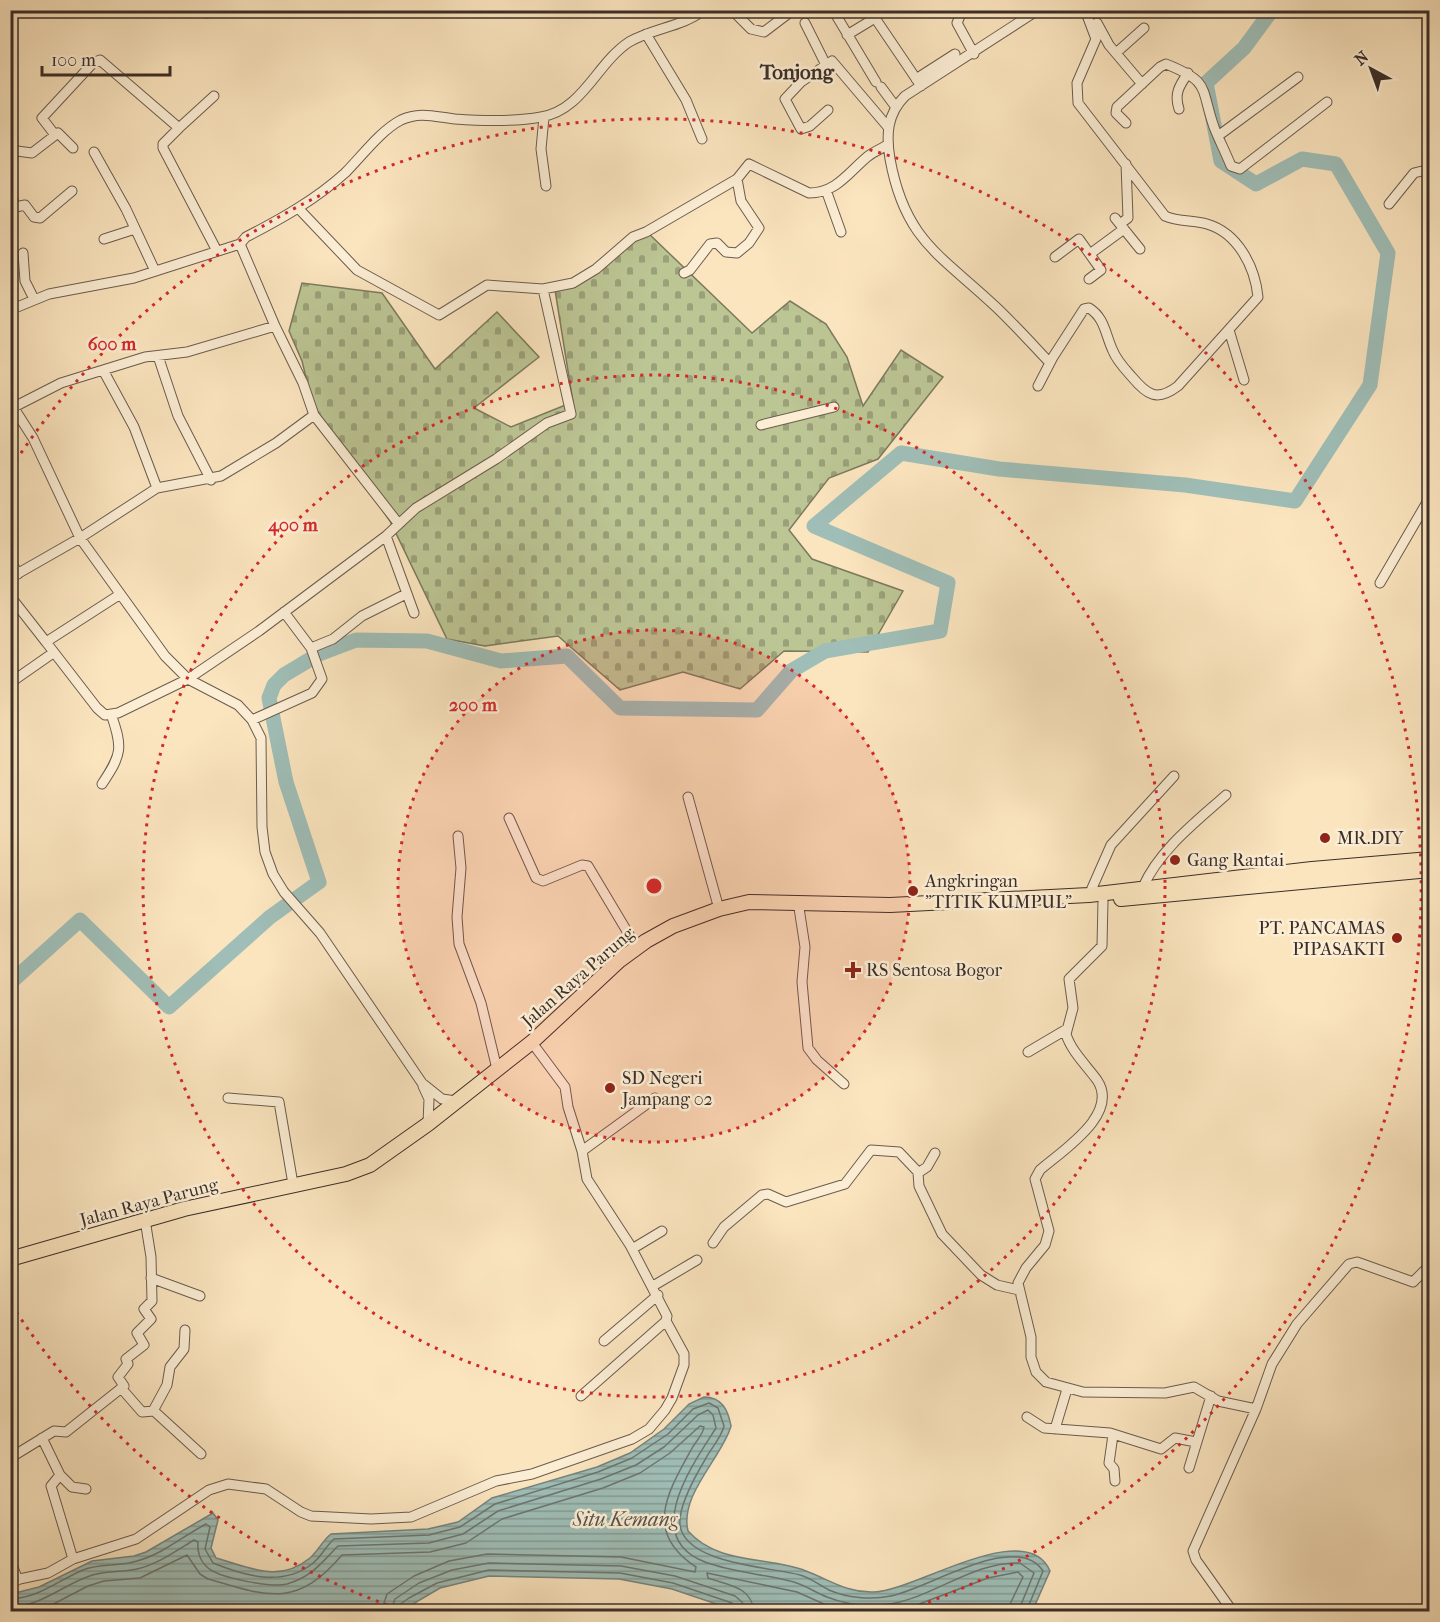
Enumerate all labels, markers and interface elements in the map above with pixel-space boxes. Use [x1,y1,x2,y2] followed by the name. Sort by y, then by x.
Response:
[42,39,170,77] scale bar
[1341,39,1401,99] north arrow
[1351,46,1373,69] text: N
[51,50,96,71] text: 100 m
[759,60,835,84] district label: Tonjong
[88,334,137,355] text: 600 m
[267,515,319,536] text: 400 m
[449,695,498,716] text: 200 m
[1337,828,1404,849] place label: MR.DIY
[1318,831,1332,845] marker: MR.DIY
[1187,850,1285,871] place label: Gang Rantai
[1168,853,1182,867] marker: Gang Rantai
[924,871,1072,913] place label: Angkringan "TITIK KUMPUL"
[644,876,664,896] centre of rings
[906,884,920,898] marker: Angkringan "TITIK KUMPUL"
[1259,918,1385,960] place label: PT. PANCAMAS PIPASAKTI
[516,923,639,1033] street label: Jalan Raya Parung
[1390,931,1404,945] marker: PT. PANCAMAS PIPASAKTI
[866,960,1003,981] place label: RS Sentosa Bogor
[844,961,862,979] marker: RS Sentosa Bogor
[620,1068,713,1110] place label: SD Negeri Jampang 02
[603,1081,617,1095] marker: SD Negeri Jampang 02
[76,1174,221,1232] street label: Jalan Raya Parung
[572,1508,679,1531] water label: Situ Kemang

